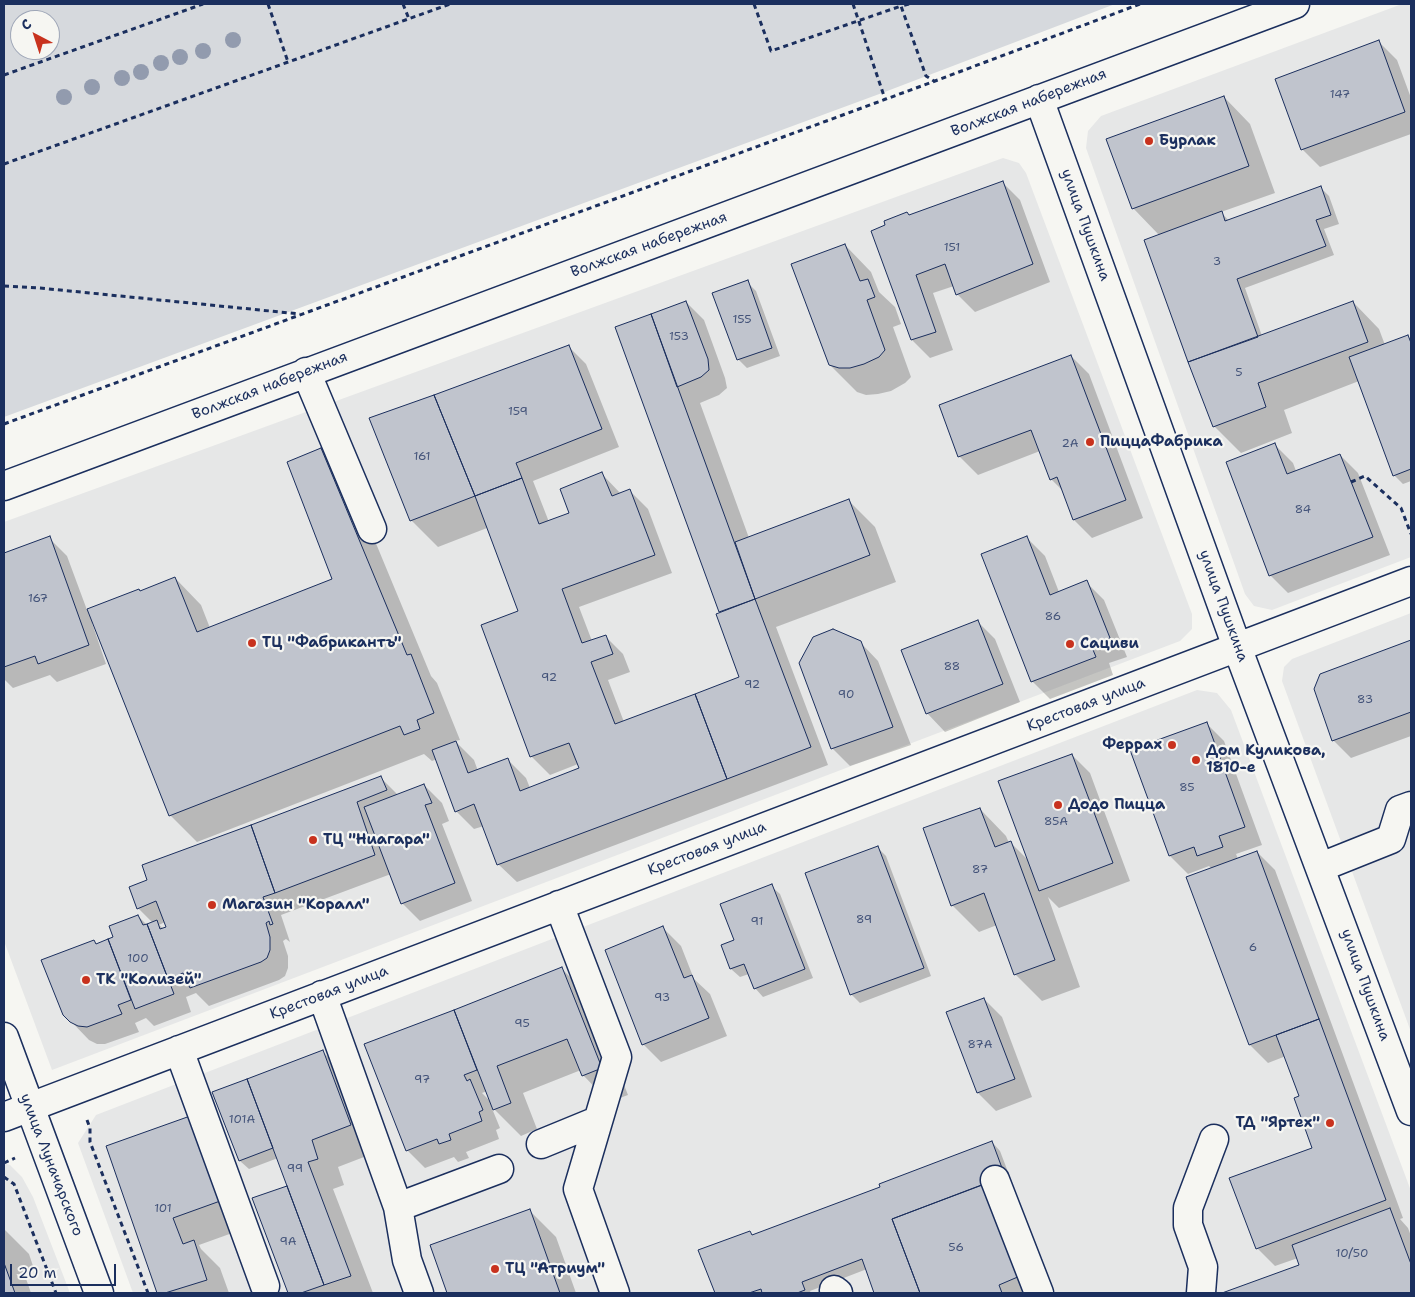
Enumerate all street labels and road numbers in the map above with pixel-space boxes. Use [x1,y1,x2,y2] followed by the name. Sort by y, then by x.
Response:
[949,65,1109,141] street label: Волжская набережная
[1056,167,1114,283] street label: улица Пушкина
[568,208,730,282] street label: Волжская набережная
[190,348,350,424] street label: Волжская набережная
[1194,548,1252,664] street label: улица Пушкина
[1024,674,1148,736] street label: Крестовая улица
[645,818,769,880] street label: Крестовая улица
[1336,927,1394,1043] street label: улица Пушкина
[267,962,391,1024] street label: Крестовая улица
[16,1091,86,1239] street label: улица Луначарского

